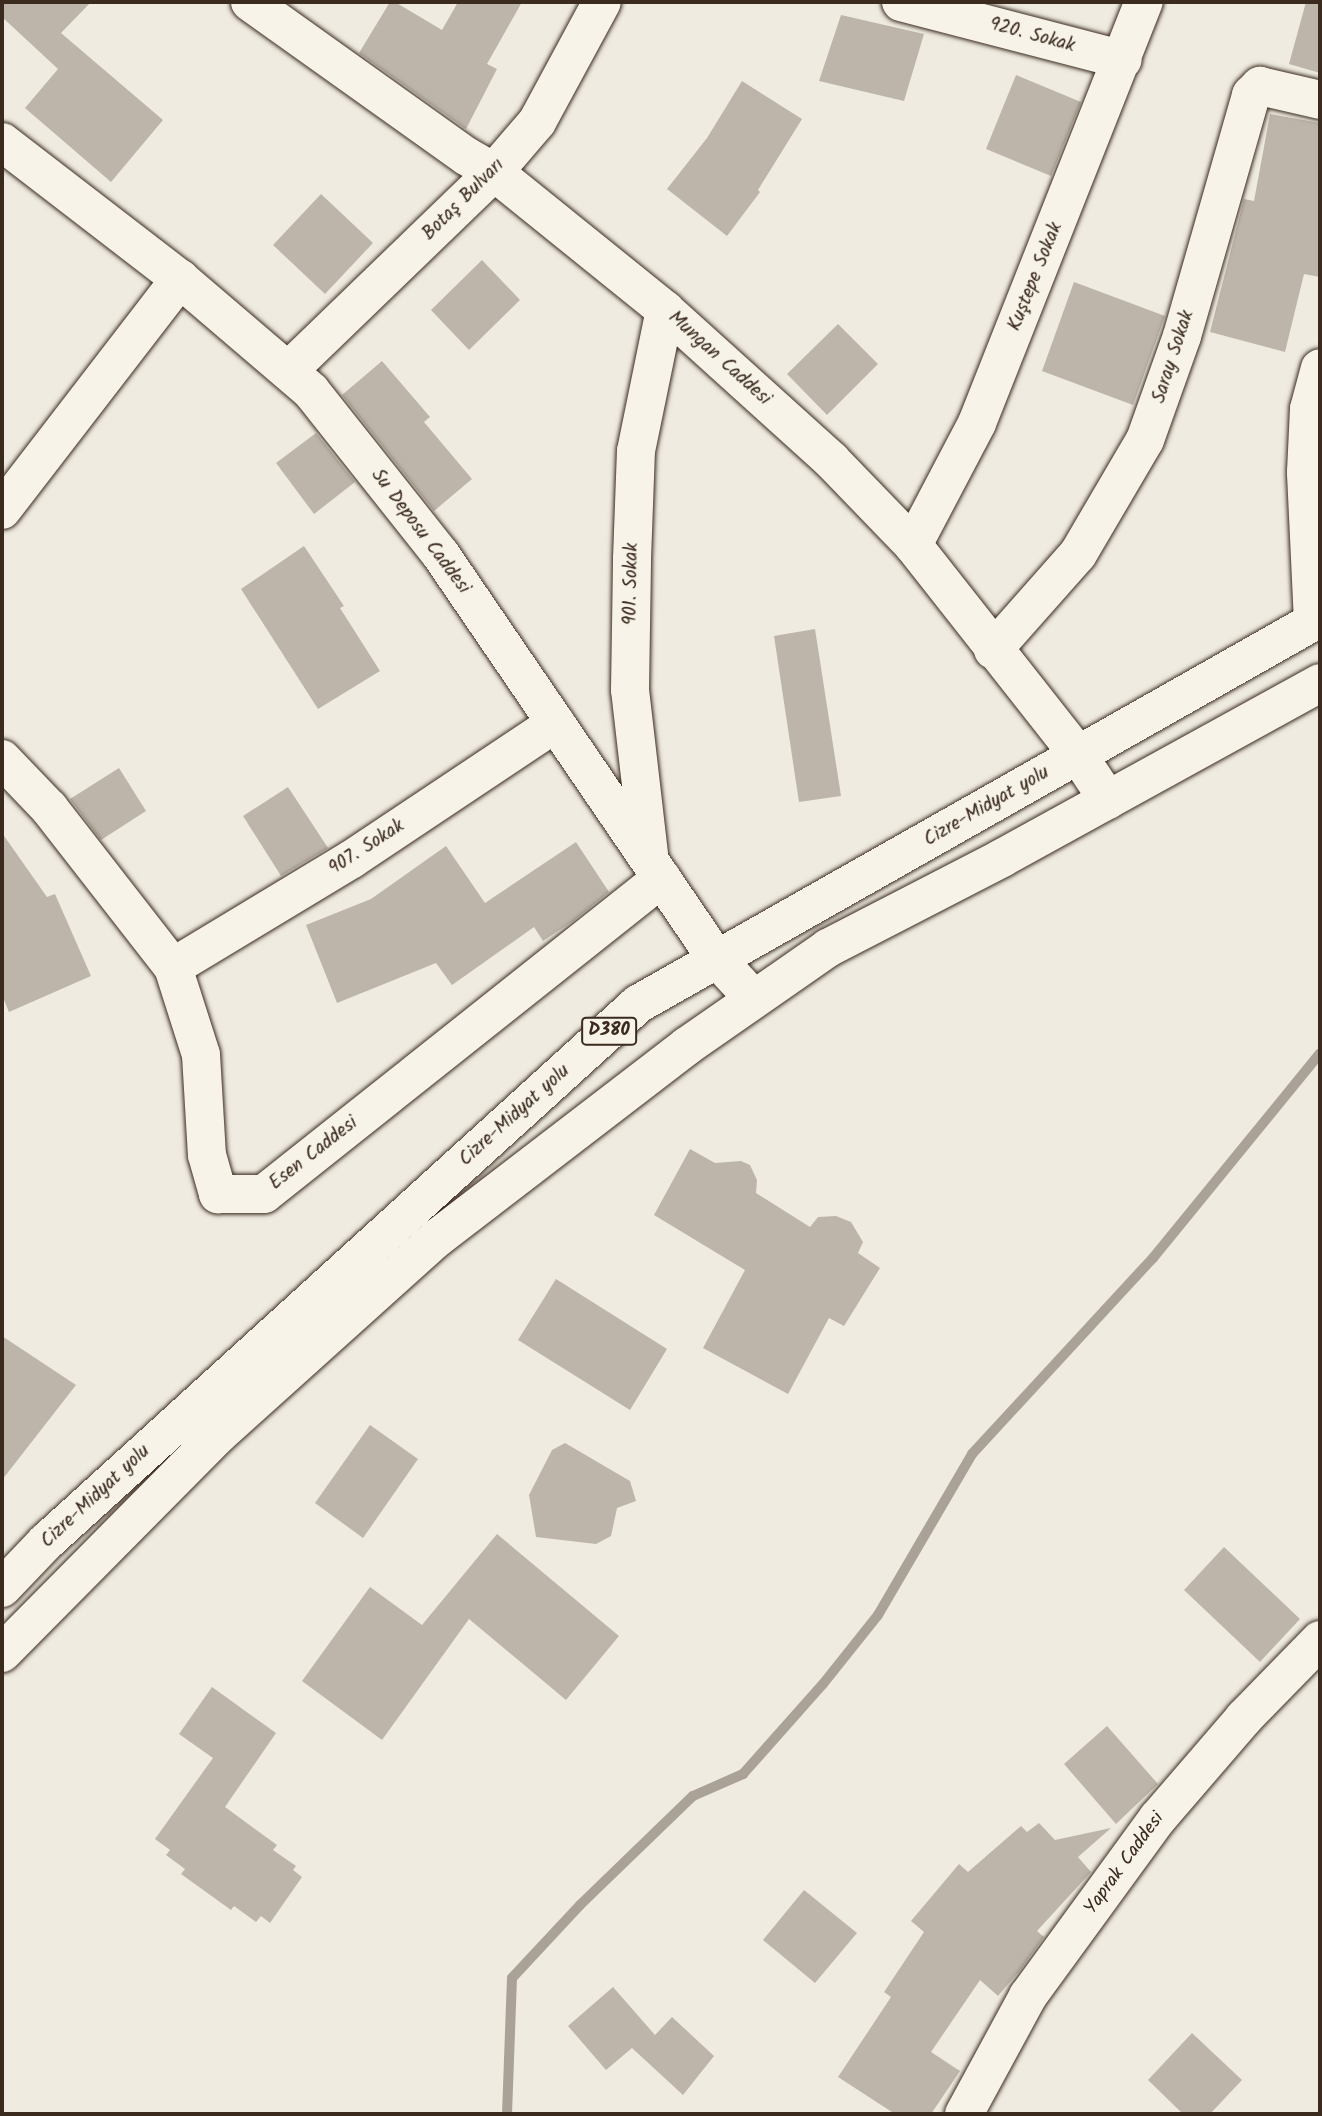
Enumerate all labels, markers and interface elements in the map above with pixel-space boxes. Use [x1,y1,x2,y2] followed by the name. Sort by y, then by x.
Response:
[987,14,1077,58] street label: 920. Sokak
[418,154,510,246] street label: Botaş Bulvarı
[1004,219,1068,335] street label: Kuştepe Sokak
[663,307,775,411] street label: Mungan Caddesi
[1148,308,1200,406] street label: Saray Sokak
[366,465,474,599] street label: Su Deposu Caddesi
[620,543,644,625] street label: 901. Sokak
[920,762,1054,852] street label: Cizre-Midyat yolu
[325,815,409,881] street label: 907. Sokak
[581,1016,637,1046] road number: D380
[455,1060,575,1172] street label: Cizre-Midyat yolu
[265,1112,363,1196] street label: Esen Caddesi
[37,1441,155,1553] street label: Cizre-Midyat yolu
[1080,1808,1170,1920] street label: Yaprak Caddesi

